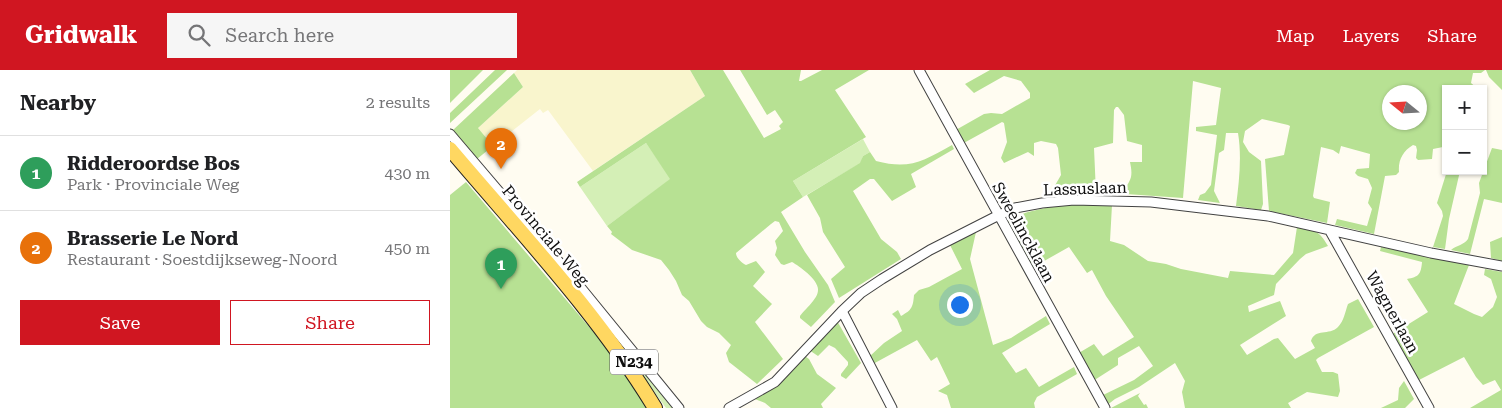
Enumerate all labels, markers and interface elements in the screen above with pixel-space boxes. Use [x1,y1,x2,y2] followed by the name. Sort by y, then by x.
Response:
[167,13,517,58] search box
[25,21,137,49] text: Gridwalk
[185,21,213,49] icon: search
[225,24,334,47] text: Search here
[1276,25,1315,46] text: Map
[1343,25,1399,46] text: Layers
[1427,25,1477,46] text: Share
[1382,85,1427,130] north arrow
[1442,85,1487,175] map controls
[1442,85,1487,130] button: +
[20,91,96,115] text: Nearby
[366,93,430,112] text: 2 results
[485,128,517,169] pin: 2
[1442,130,1487,175] button: −
[67,152,240,175] text: Ridderoordse Bos
[32,164,40,183] text: 1
[384,164,430,183] text: 430 m
[67,175,239,194] text: Park · Provinciale Weg
[1043,178,1127,199] street label: Lassuslaan
[988,179,1059,286] street label: Sweelincklaan
[498,181,594,290] street label: Provinciale Weg
[67,227,238,250] text: Brasserie Le Nord
[32,239,40,258] text: 2
[384,239,430,258] text: 450 m
[485,248,517,289] pin: 1
[67,250,337,269] text: Restaurant · Soestdijkseweg-Noord
[1362,268,1423,357] street label: Wagnerlaan
[947,292,973,318] your location
[20,300,220,345] button: Save
[230,300,430,345] button: Share
[610,350,658,374] road number: N234

